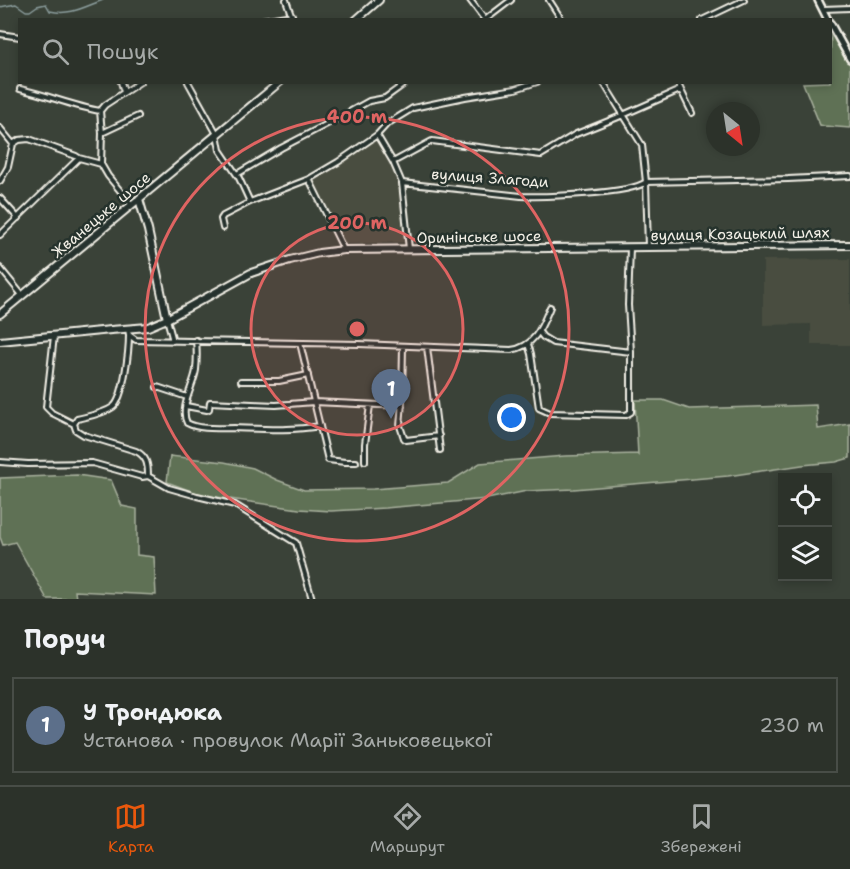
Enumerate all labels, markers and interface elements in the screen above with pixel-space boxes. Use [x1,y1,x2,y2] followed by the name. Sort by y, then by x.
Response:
[18,18,832,84] search box
[39,35,72,68] icon: search
[87,37,158,66] text: Пошук
[706,102,760,156] north arrow
[327,105,388,129] text: 400 m
[431,164,550,192] street label: вулиця Злагоди
[47,168,155,262] street label: Жванецьке шосе
[327,211,388,235] text: 200 m
[650,222,830,246] street label: вулиця Козацький шлях
[416,226,542,248] street label: Оринінське шосе
[347,319,367,339] centre of rings
[372,370,410,419] pin: 1
[497,403,526,432] your location
[778,473,832,581] map controls
[778,473,832,527] button: locate
[778,527,832,581] button: layers
[24,621,106,656] text: Поруч
[83,698,222,727] text: У Трондюка
[41,712,50,738] text: 1
[759,712,824,738] text: 230 m
[83,727,492,753] text: Установа · провулок Марії Заньковецької
[108,800,154,857] tab: Карта
[370,800,445,857] tab: Маршрут
[661,800,742,857] tab: Збережені

